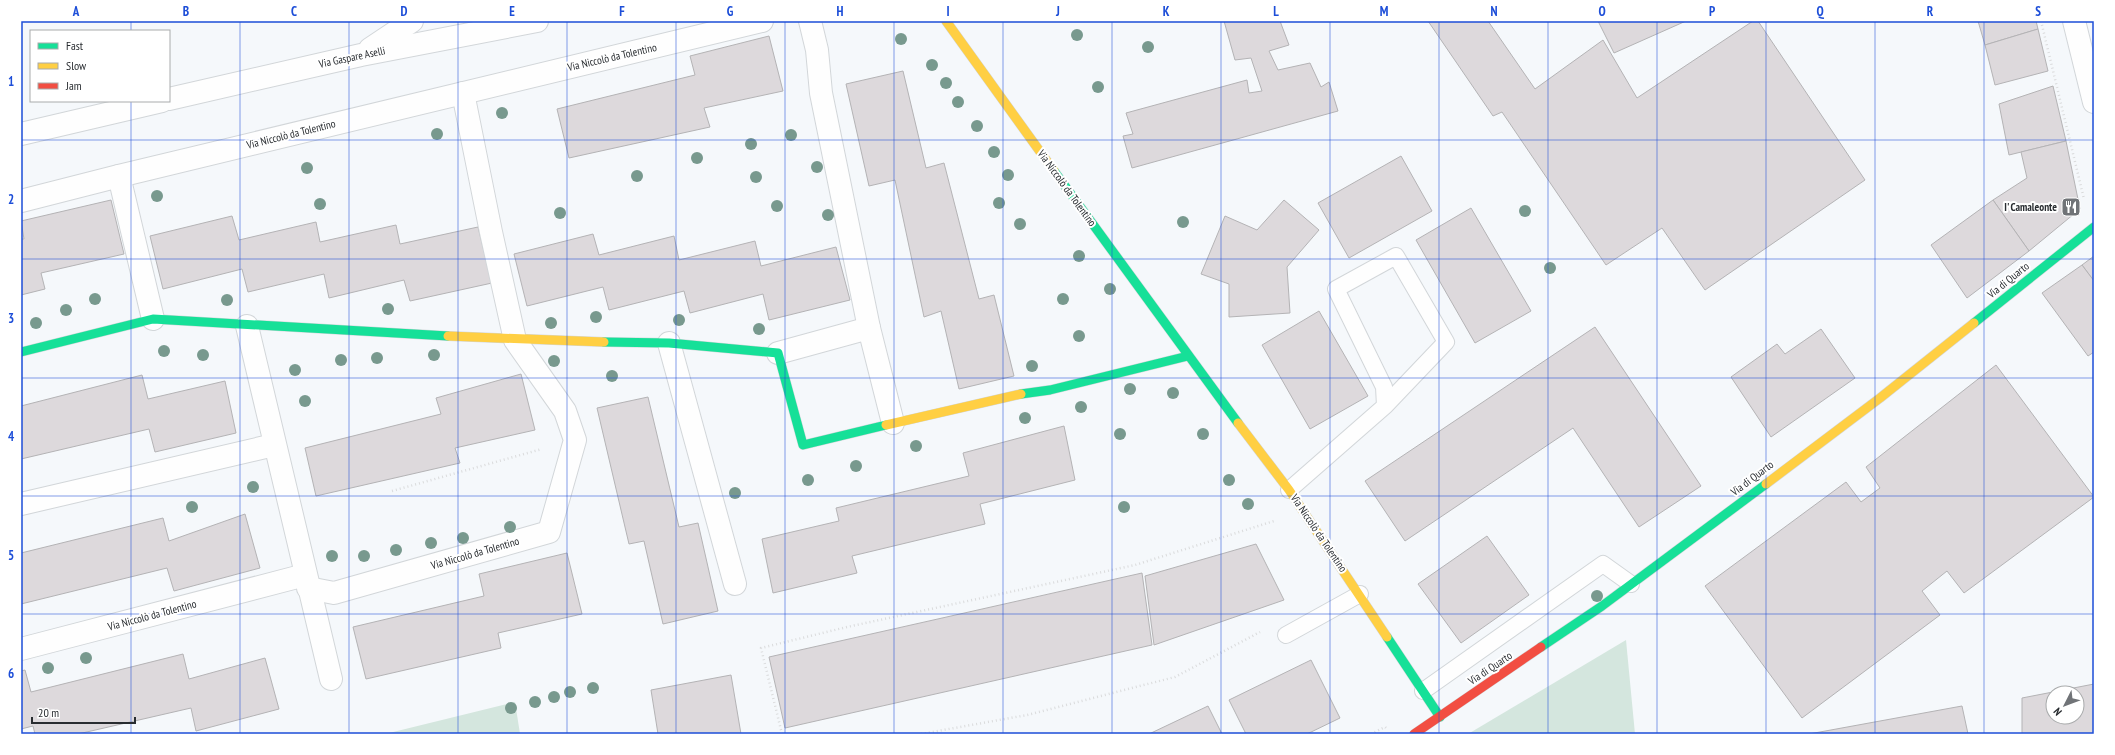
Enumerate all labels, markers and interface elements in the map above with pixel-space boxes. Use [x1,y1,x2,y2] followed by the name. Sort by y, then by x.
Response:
[72,3,80,20] text: A
[183,3,189,20] text: B
[291,3,297,20] text: C
[401,3,408,20] text: D
[509,3,515,20] text: E
[619,3,625,20] text: F
[727,3,734,20] text: G
[837,3,844,20] text: H
[946,3,950,20] text: I
[1055,3,1060,20] text: J
[1163,3,1170,20] text: K
[1273,3,1279,20] text: L
[1380,3,1389,20] text: M
[1490,3,1498,20] text: N
[1598,3,1606,20] text: O
[1709,3,1715,20] text: P
[1816,3,1824,20] text: Q
[1927,3,1934,20] text: R
[2035,3,2041,20] text: S
[30,30,170,102] legend
[66,38,84,53] text: Fast
[565,40,658,74] street label: Via Niccolò da Tolentino
[317,43,386,71] street label: Via Gaspare Aselli
[66,58,87,73] text: Slow
[8,73,14,90] text: 1
[65,78,82,93] text: Jam
[244,116,337,152] street label: Via Niccolò da Tolentino
[1034,146,1100,229] street label: Via Niccolò da Tolentino
[8,191,14,208] text: 2
[2060,196,2082,218] restaurant icon: I' Camaleonte
[2004,200,2057,214] place label: I' Camaleonte
[1983,259,2032,302] street label: Via di Quarto
[8,310,14,327] text: 3
[8,428,15,445] text: 4
[1727,457,1776,499] street label: Via di Quarto
[1287,491,1350,575] street label: Via Niccolò da Tolentino
[428,534,521,573] street label: Via Niccolò da Tolentino
[8,547,14,564] text: 5
[105,596,198,634] street label: Via Niccolò da Tolentino
[1465,648,1515,688] street label: Via di Quarto
[8,665,14,682] text: 6
[2045,685,2085,725] north arrow
[32,699,135,725] scale bar
[38,705,59,720] text: 20 m
[2050,705,2065,719] text: N

